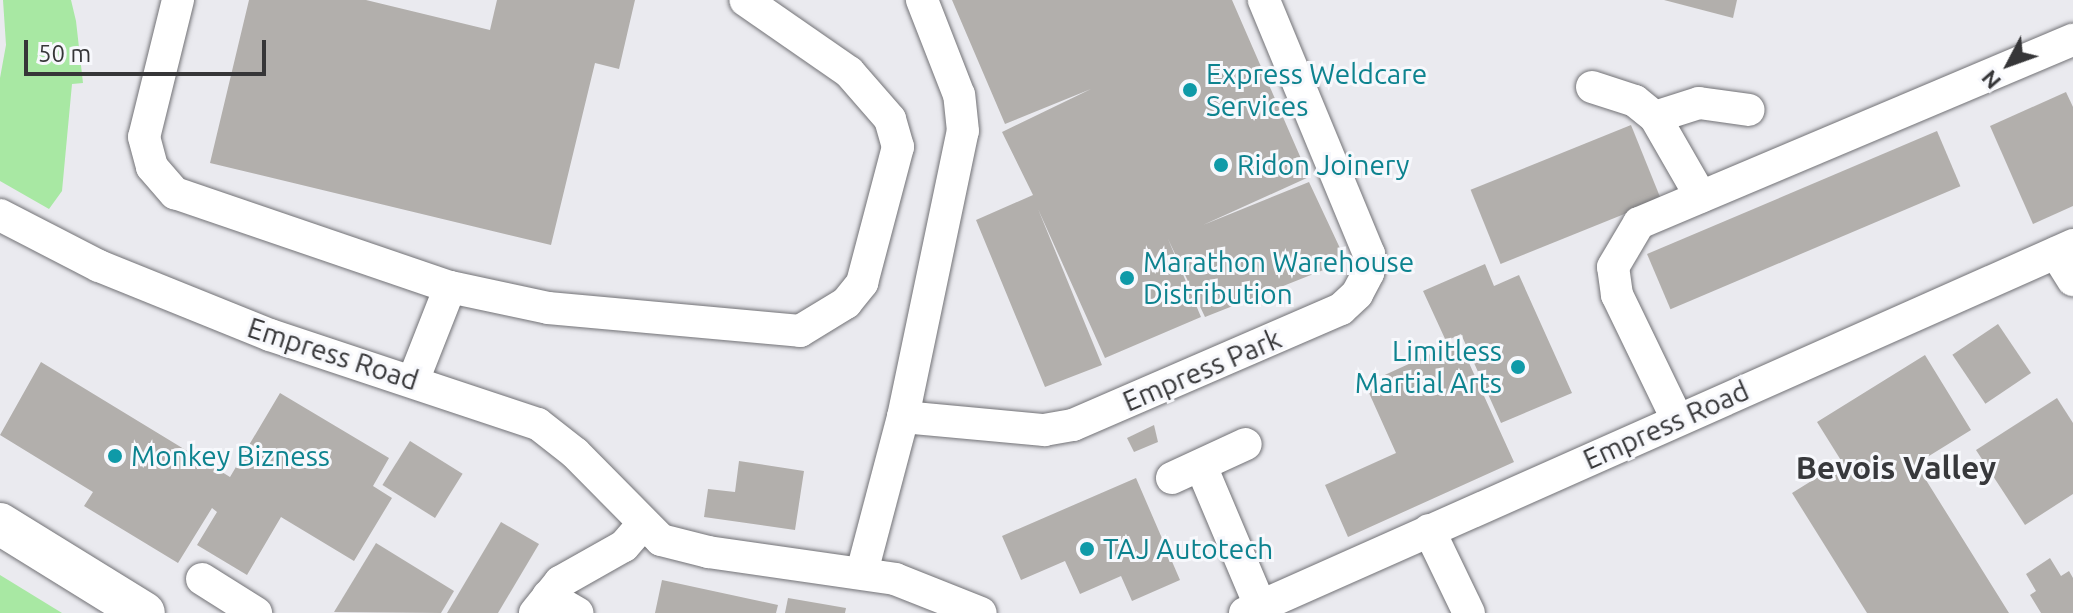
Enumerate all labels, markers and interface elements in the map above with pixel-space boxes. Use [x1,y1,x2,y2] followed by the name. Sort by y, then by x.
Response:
[28,24,270,74] scale bar
[1969,24,2049,104] north arrow
[38,40,91,67] text: 50 m
[1206,57,1427,123] place label: Express Weldcare Services
[1976,66,2005,94] text: N
[1181,81,1199,99] marker: Express Weldcare Services
[1237,148,1410,182] place label: Ridon Joinery
[1212,156,1230,174] marker: Ridon Joinery
[1143,245,1414,311] place label: Marathon Warehouse Distribution
[1118,269,1136,287] marker: Marathon Warehouse Distribution
[243,311,423,397] street label: Empress Road
[1118,322,1286,418] street label: Empress Park
[1355,334,1502,400] place label: Limitless Martial Arts
[1509,358,1527,376] marker: Limitless Martial Arts
[1578,374,1754,476] street label: Empress Road
[131,439,330,473] place label: Monkey Bizness
[106,447,124,465] marker: Monkey Bizness
[1796,448,1996,486] district label: Bevois Valley
[1103,532,1273,566] place label: TAJ Autotech
[1078,540,1096,558] marker: TAJ Autotech

